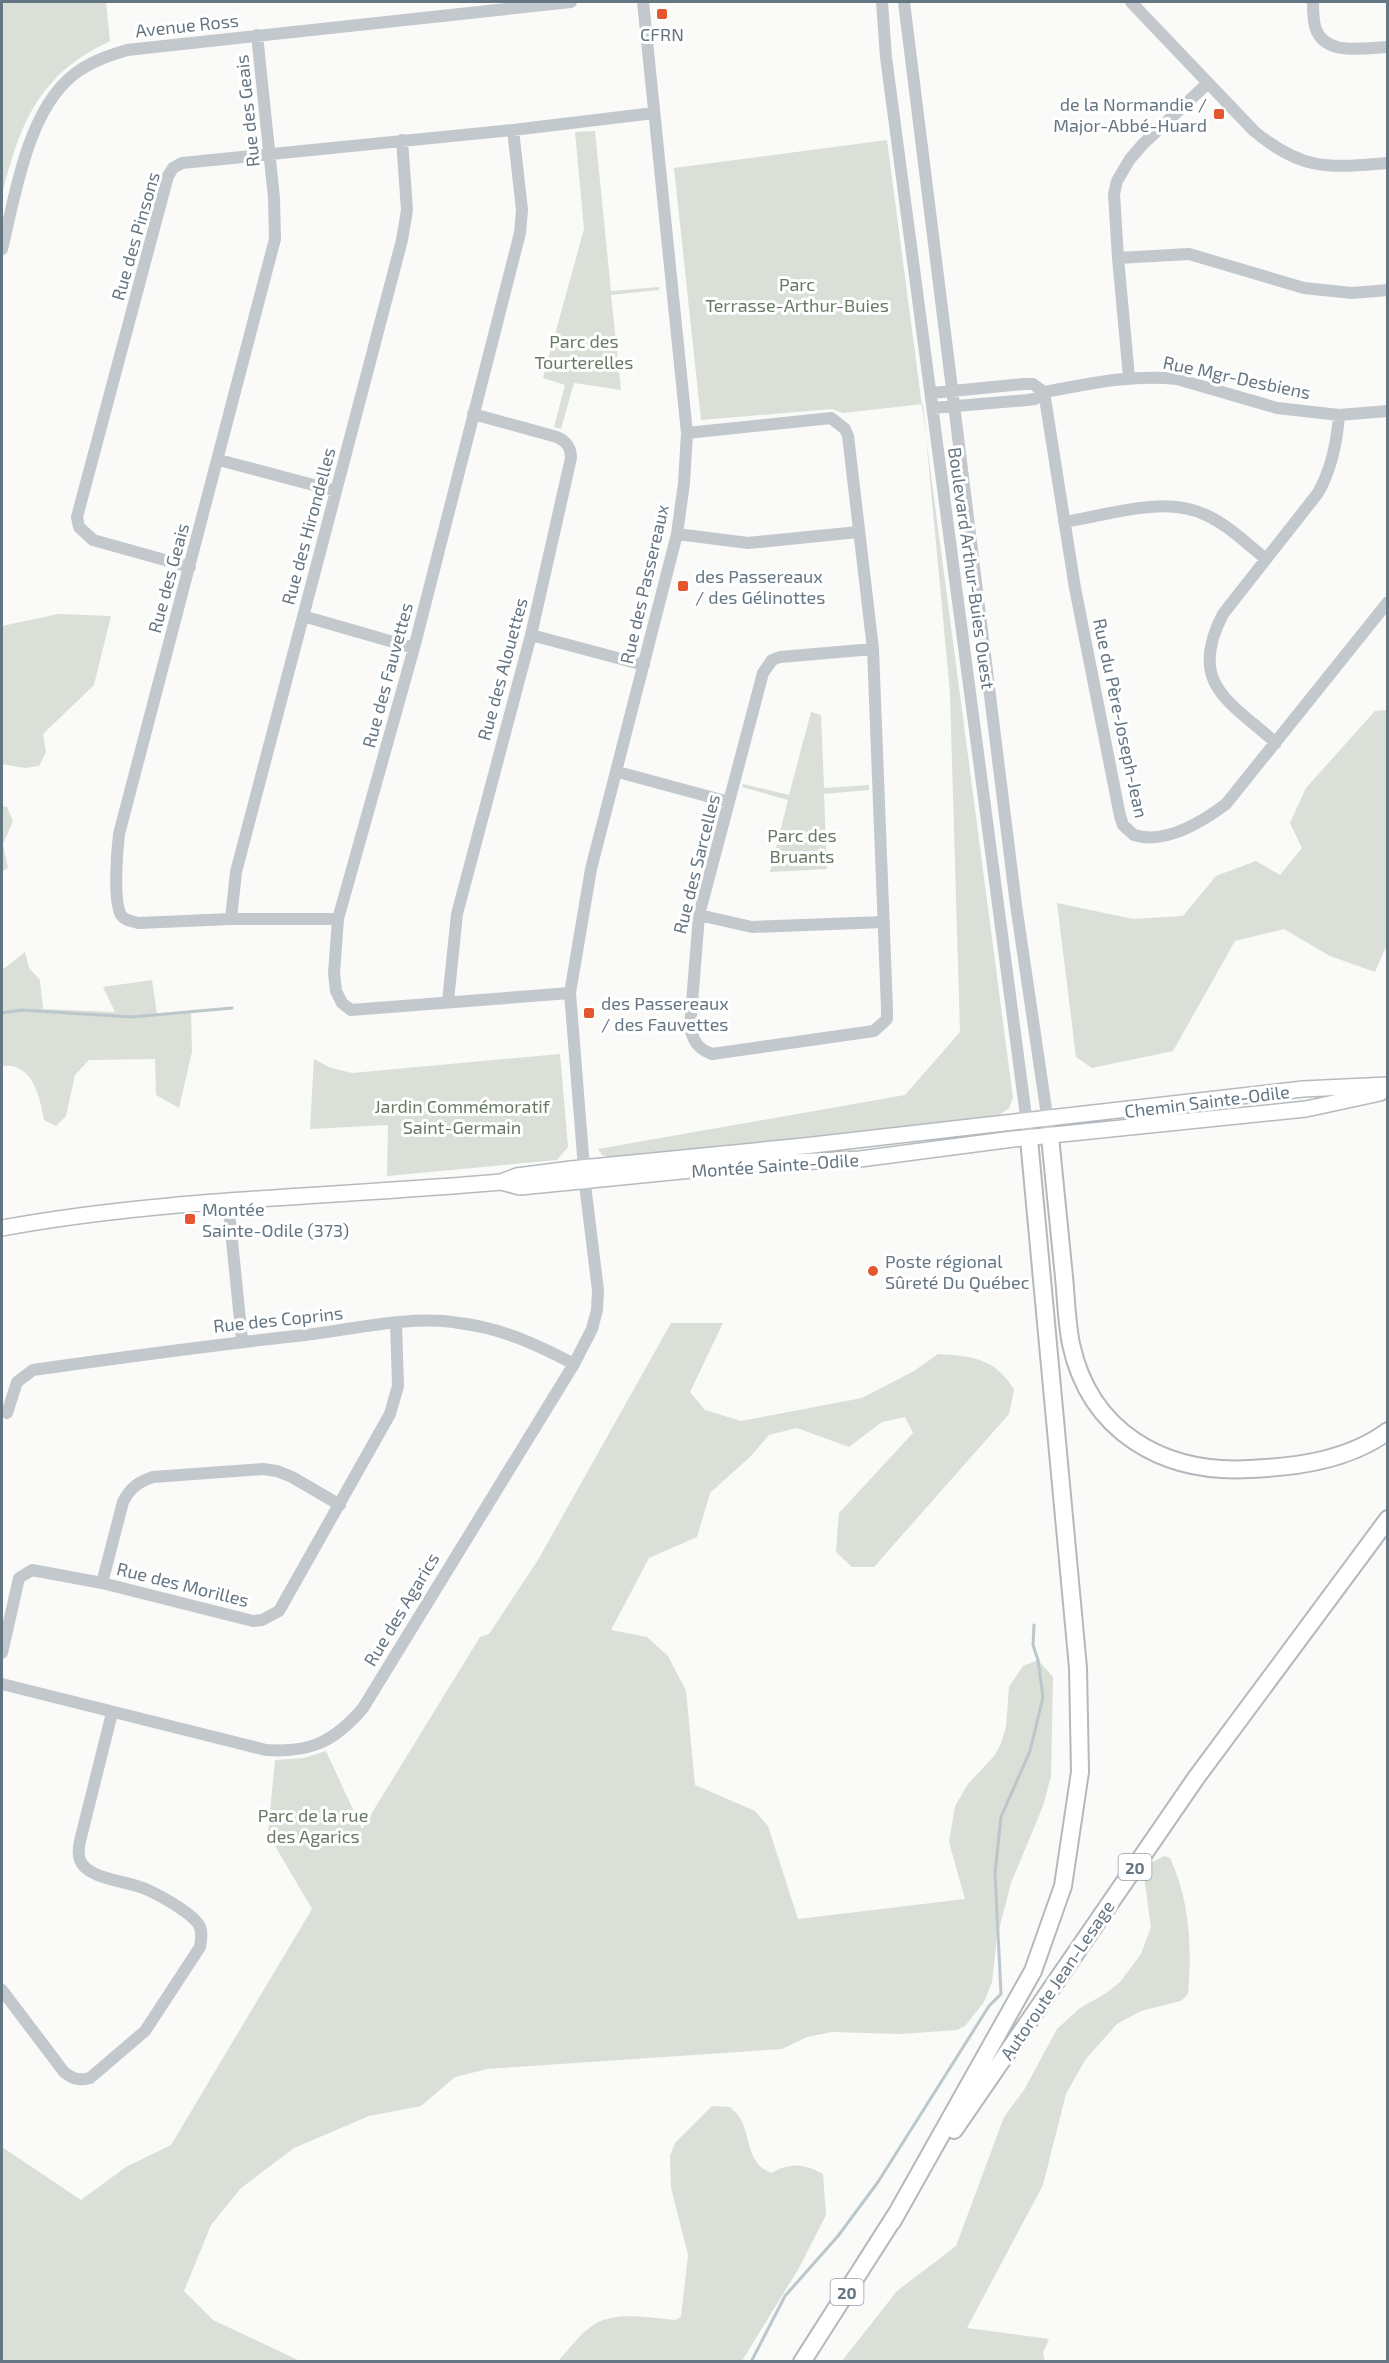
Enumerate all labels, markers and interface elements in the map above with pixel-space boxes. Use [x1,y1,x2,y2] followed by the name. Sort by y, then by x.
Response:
[655,7,669,21] marker: CFRN
[134,9,240,41] street label: Avenue Ross
[640,23,684,45] place label: CFRN
[230,54,264,168] street label: Rue des Geais
[1053,93,1207,136] place label: de la Normandie / Major-Abbé-Huard
[1212,107,1226,121] marker: de la Normandie / Major-Abbé-Huard
[106,169,164,303] street label: Rue des Pinsons
[705,273,889,316] park label: Parc Terrasse-Arthur-Buies
[535,330,633,373] park label: Parc des Tourterelles
[1161,351,1313,403] street label: Rue Mgr-Desbiens
[276,445,340,607] street label: Rue des Hirondelles
[944,446,1000,690] street label: Boulevard Arthur-Buies Ouest
[615,502,673,666] street label: Rue des Passereaux
[143,521,193,635] street label: Rue des Geais
[695,565,825,608] place label: des Passereaux / des Gélinottes
[676,579,690,593] marker: des Passereaux / des Gélinottes
[472,595,532,743] street label: Rue des Alouettes
[357,600,417,750] street label: Rue des Fauvettes
[1089,616,1153,820] street label: Rue du Père-Joseph-Jean
[668,792,724,936] street label: Rue des Sarcelles
[767,824,837,867] park label: Parc des Bruants
[601,992,729,1035] place label: des Passereaux / des Fauvettes
[582,1006,596,1020] marker: des Passereaux / des Fauvettes
[1123,1080,1291,1122] street label: Chemin Sainte-Odile
[374,1095,551,1138] park label: Jardin Commémoratif Saint-Germain
[690,1148,860,1182] street label: Montée Sainte-Odile
[202,1198,349,1241] place label: Montée Sainte-Odile (373)
[183,1212,197,1226] marker: Montée Sainte-Odile (373)
[885,1250,1030,1293] place label: Poste régional Sûreté Du Québec
[866,1264,880,1278] marker: Poste régional Sûreté Du Québec
[212,1301,344,1337] street label: Rue des Coprins
[358,1548,444,1670] street label: Rue des Agarics
[115,1557,251,1611] street label: Rue des Morilles
[258,1804,368,1847] park label: Parc de la rue des Agarics
[1118,1854,1152,1880] road number: 20
[995,1896,1119,2064] street label: Autoroute Jean-Lesage
[830,2279,864,2305] road number: 20

